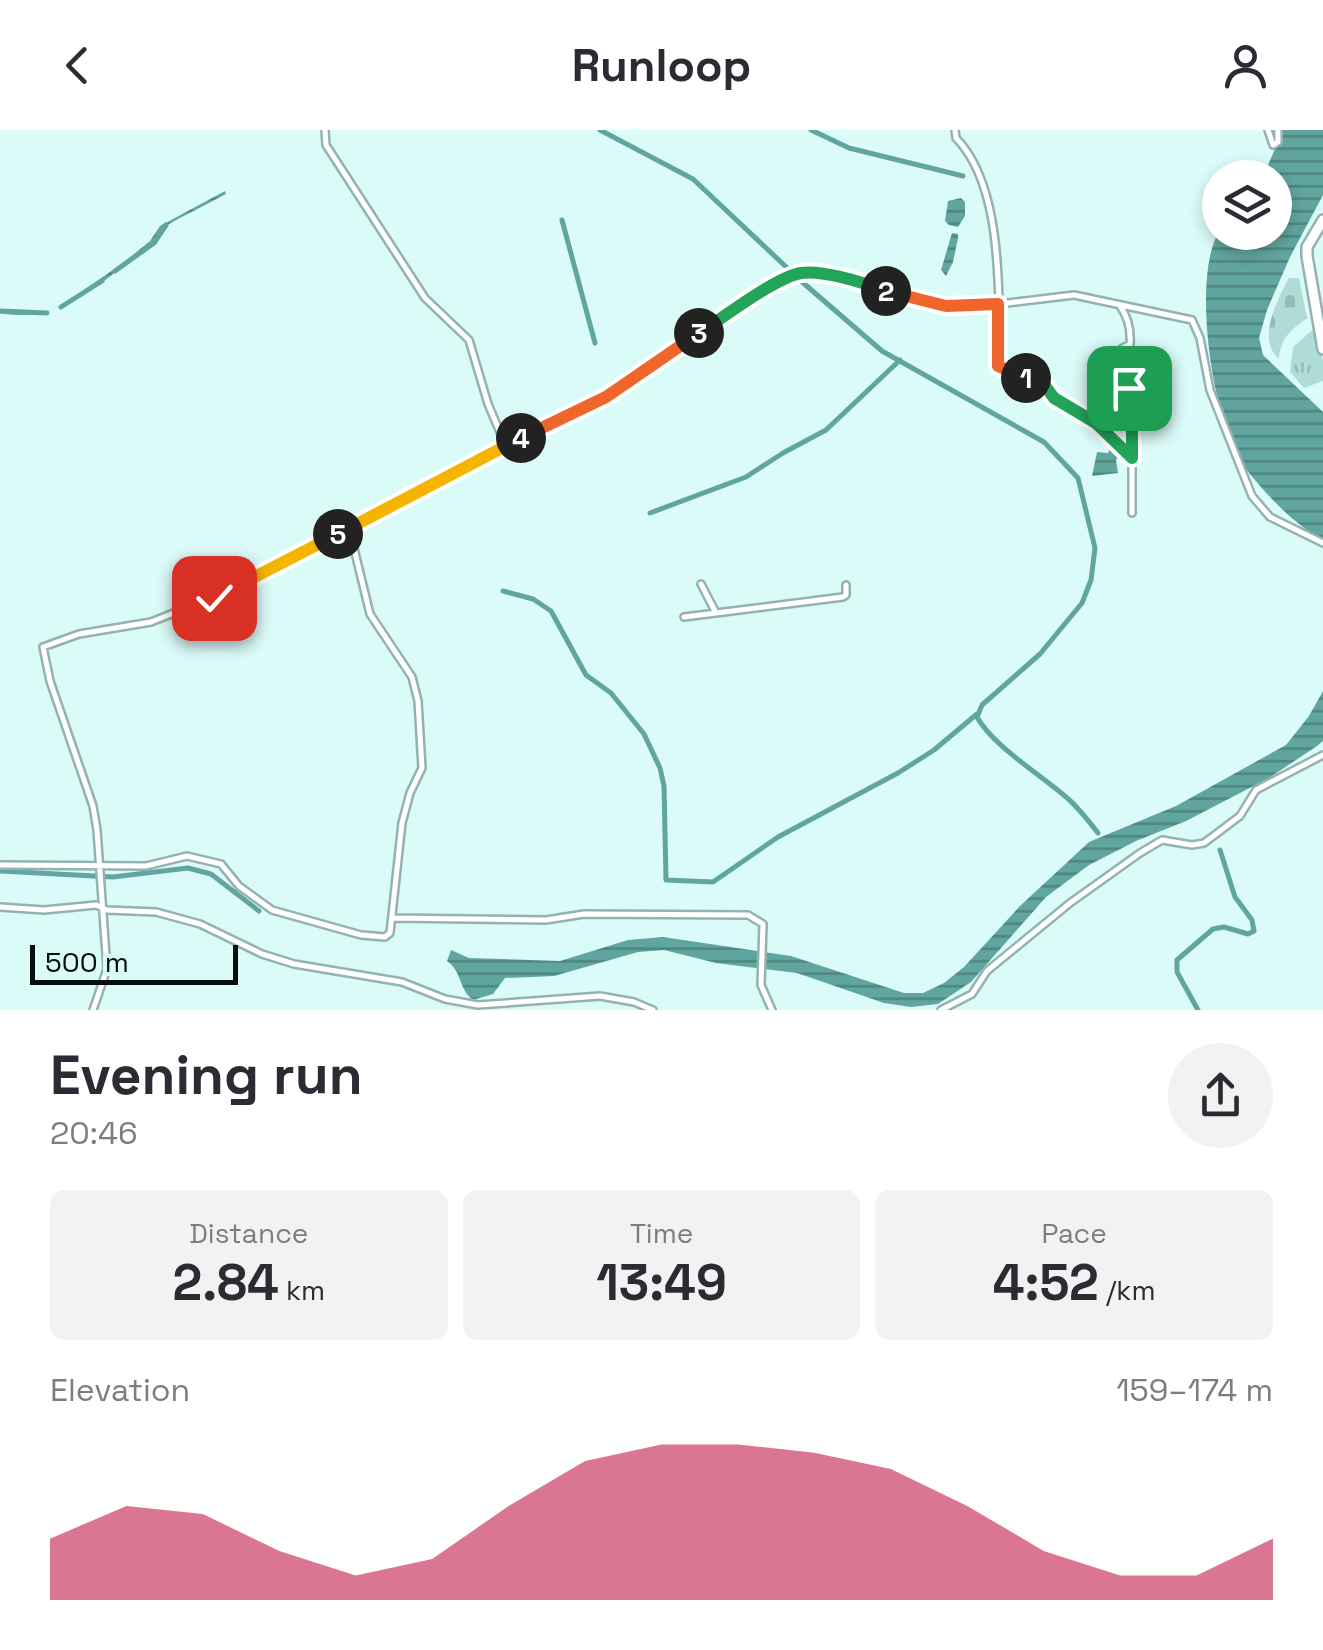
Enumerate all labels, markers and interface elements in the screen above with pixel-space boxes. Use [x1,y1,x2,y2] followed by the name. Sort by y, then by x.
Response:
[572,37,751,94] text: Runloop
[50,38,105,93] icon: back
[1218,38,1273,93] icon: person
[1202,160,1292,250] map controls
[1202,160,1292,250] button: layers
[861,266,911,316] pin: 2
[878,273,894,309] text: 2
[674,308,724,358] pin: 3
[690,315,708,351] text: 3
[1087,346,1172,431] pin
[1001,353,1051,403] pin: 1
[1020,360,1032,396] text: 1
[1102,361,1157,416] icon: arrive
[496,413,546,463] pin: 4
[512,420,530,456] text: 4
[313,509,363,559] pin: 5
[330,516,346,552] text: 5
[172,556,257,641] pin
[187,571,242,626] icon: check
[30,940,238,984] scale bar
[45,944,129,980] text: 500 m
[50,1040,363,1110] text: Evening run
[1168,1043,1273,1148] button: share
[50,1113,138,1153] text: 20:46
[189,1215,308,1251] text: Distance
[630,1215,693,1251] text: Time
[1041,1215,1107,1251] text: Pace
[172,1251,279,1315] text: 2.84
[596,1251,727,1315] text: 13:49
[993,1251,1099,1315] text: 4:52
[279,1272,325,1308] text: km
[1099,1272,1156,1308] text: /km
[50,1370,190,1410] text: Elevation
[1116,1370,1273,1410] text: 159–174 m

